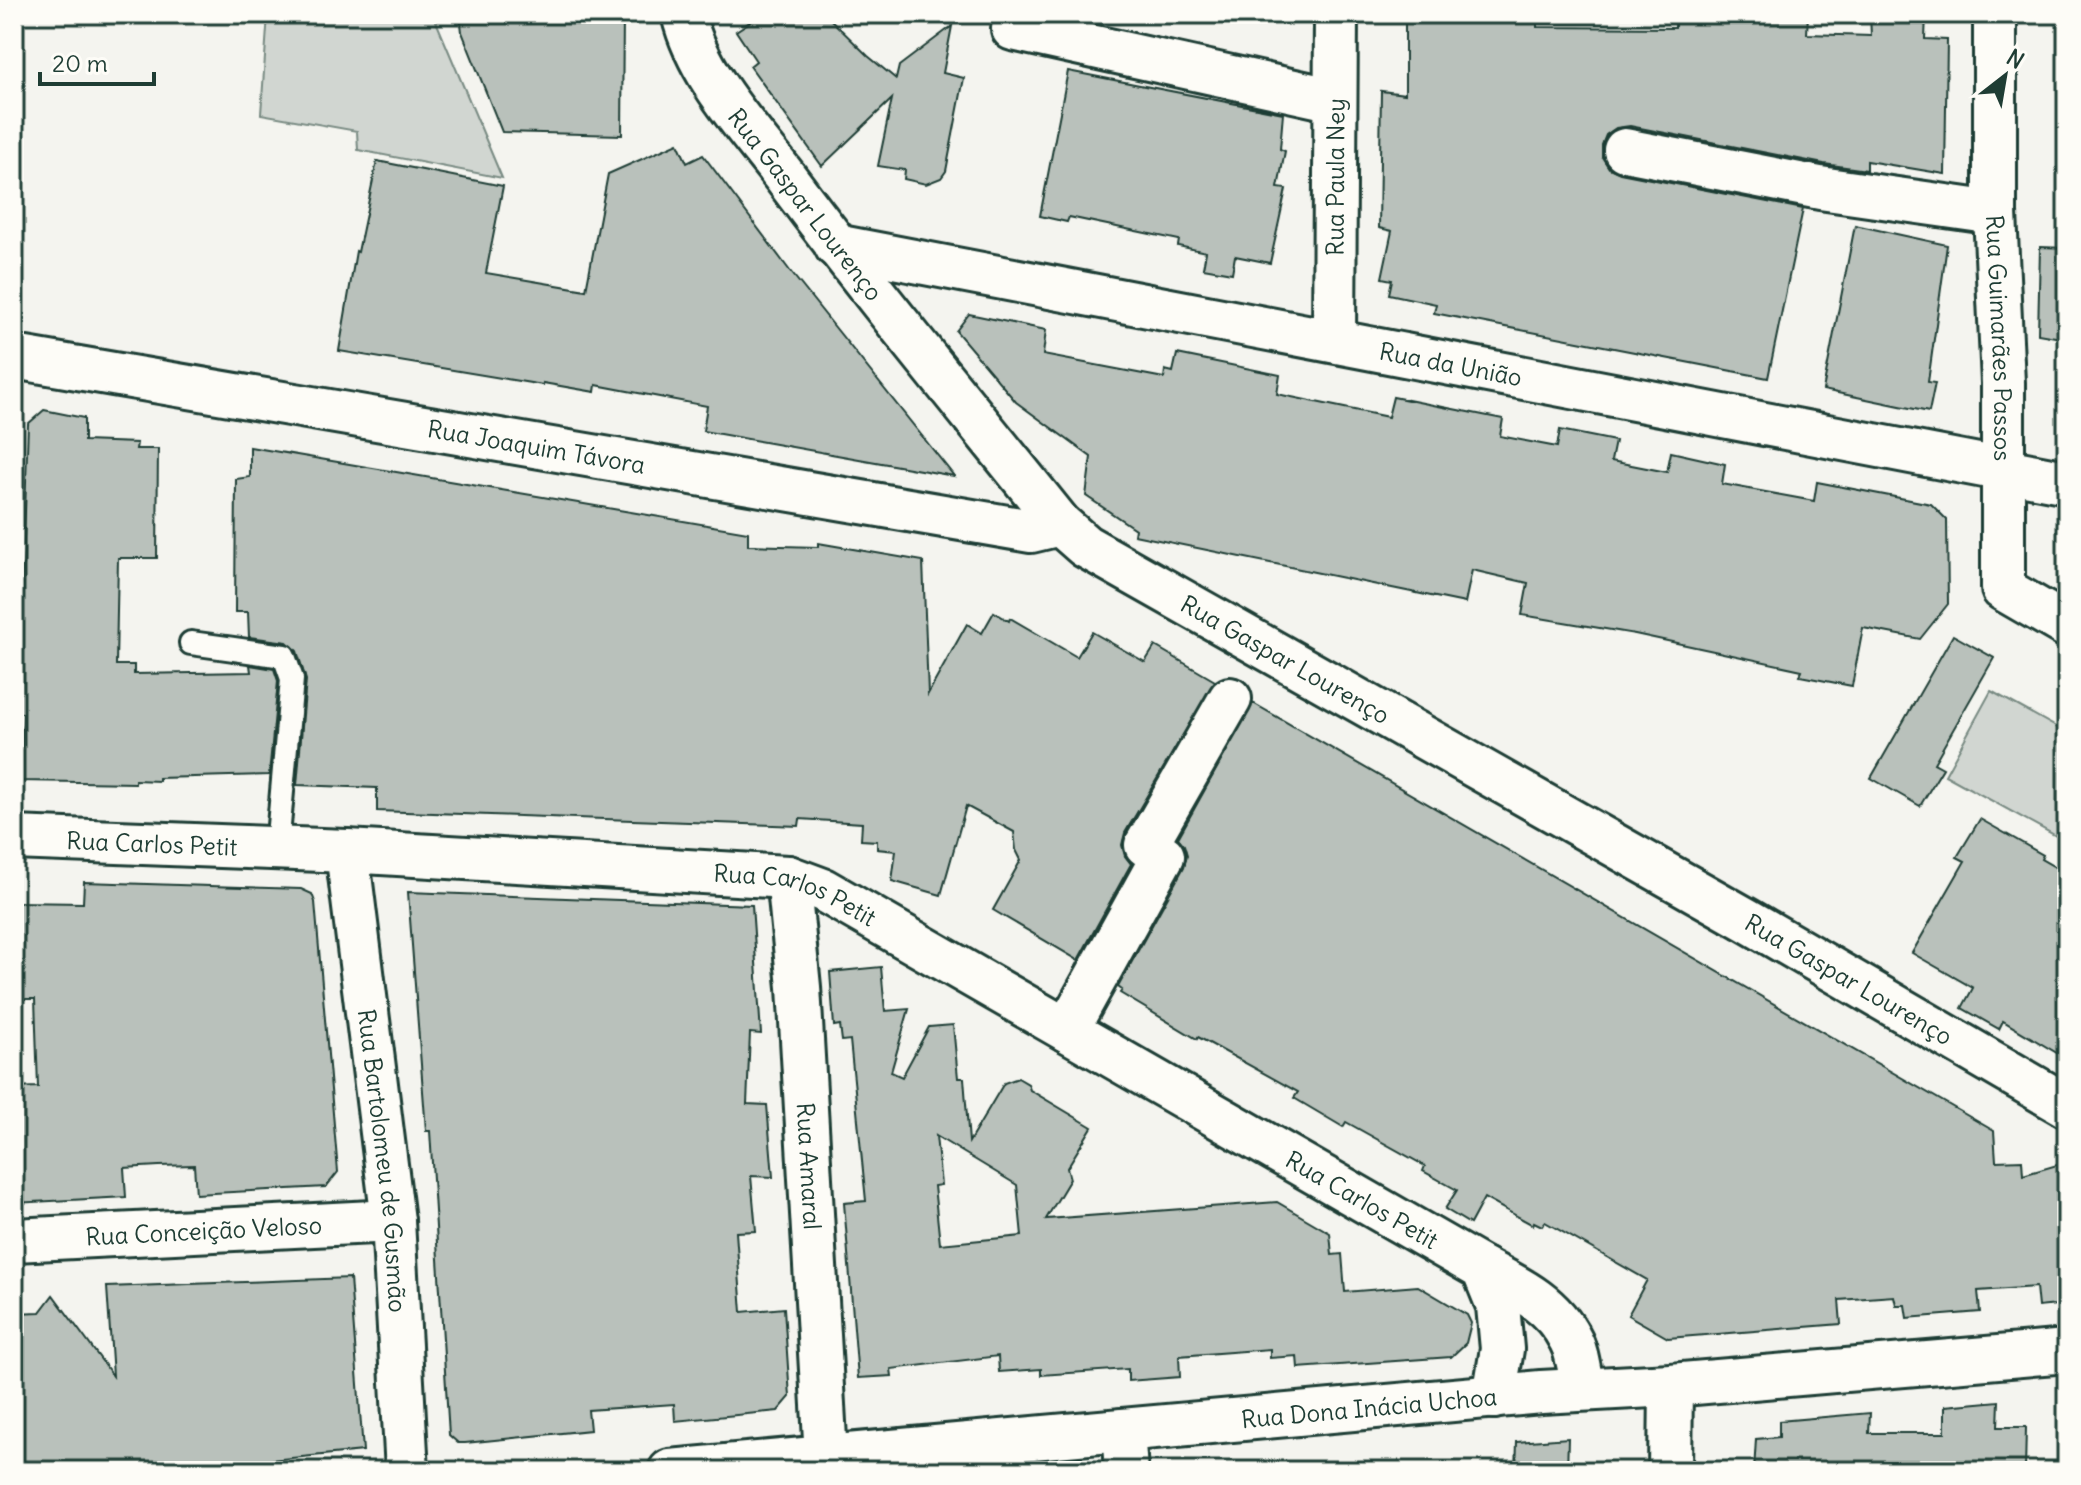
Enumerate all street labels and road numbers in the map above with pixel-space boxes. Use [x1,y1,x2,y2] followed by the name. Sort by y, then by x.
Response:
[1320,98,1350,256] street label: Rua Paula Ney
[722,102,889,306] street label: Rua Gaspar Lourenço
[1980,214,2018,461] street label: Rua Guimarães Passos
[1377,336,1525,392] street label: Rua da União
[425,413,648,480] street label: Rua Joaquim Távora
[1176,588,1395,730] street label: Rua Gaspar Lourenço
[66,825,238,862] street label: Rua Carlos Petit
[713,858,882,933] street label: Rua Carlos Petit
[1740,907,1958,1051] street label: Rua Gaspar Lourenço
[352,1007,413,1313] street label: Rua Bartolomeu de Gusmão
[791,1102,828,1231] street label: Rua Amaral
[1280,1144,1444,1255] street label: Rua Carlos Petit
[85,1210,323,1251] street label: Rua Conceição Veloso
[1240,1381,1498,1434] street label: Rua Dona Inácia Uchoa

